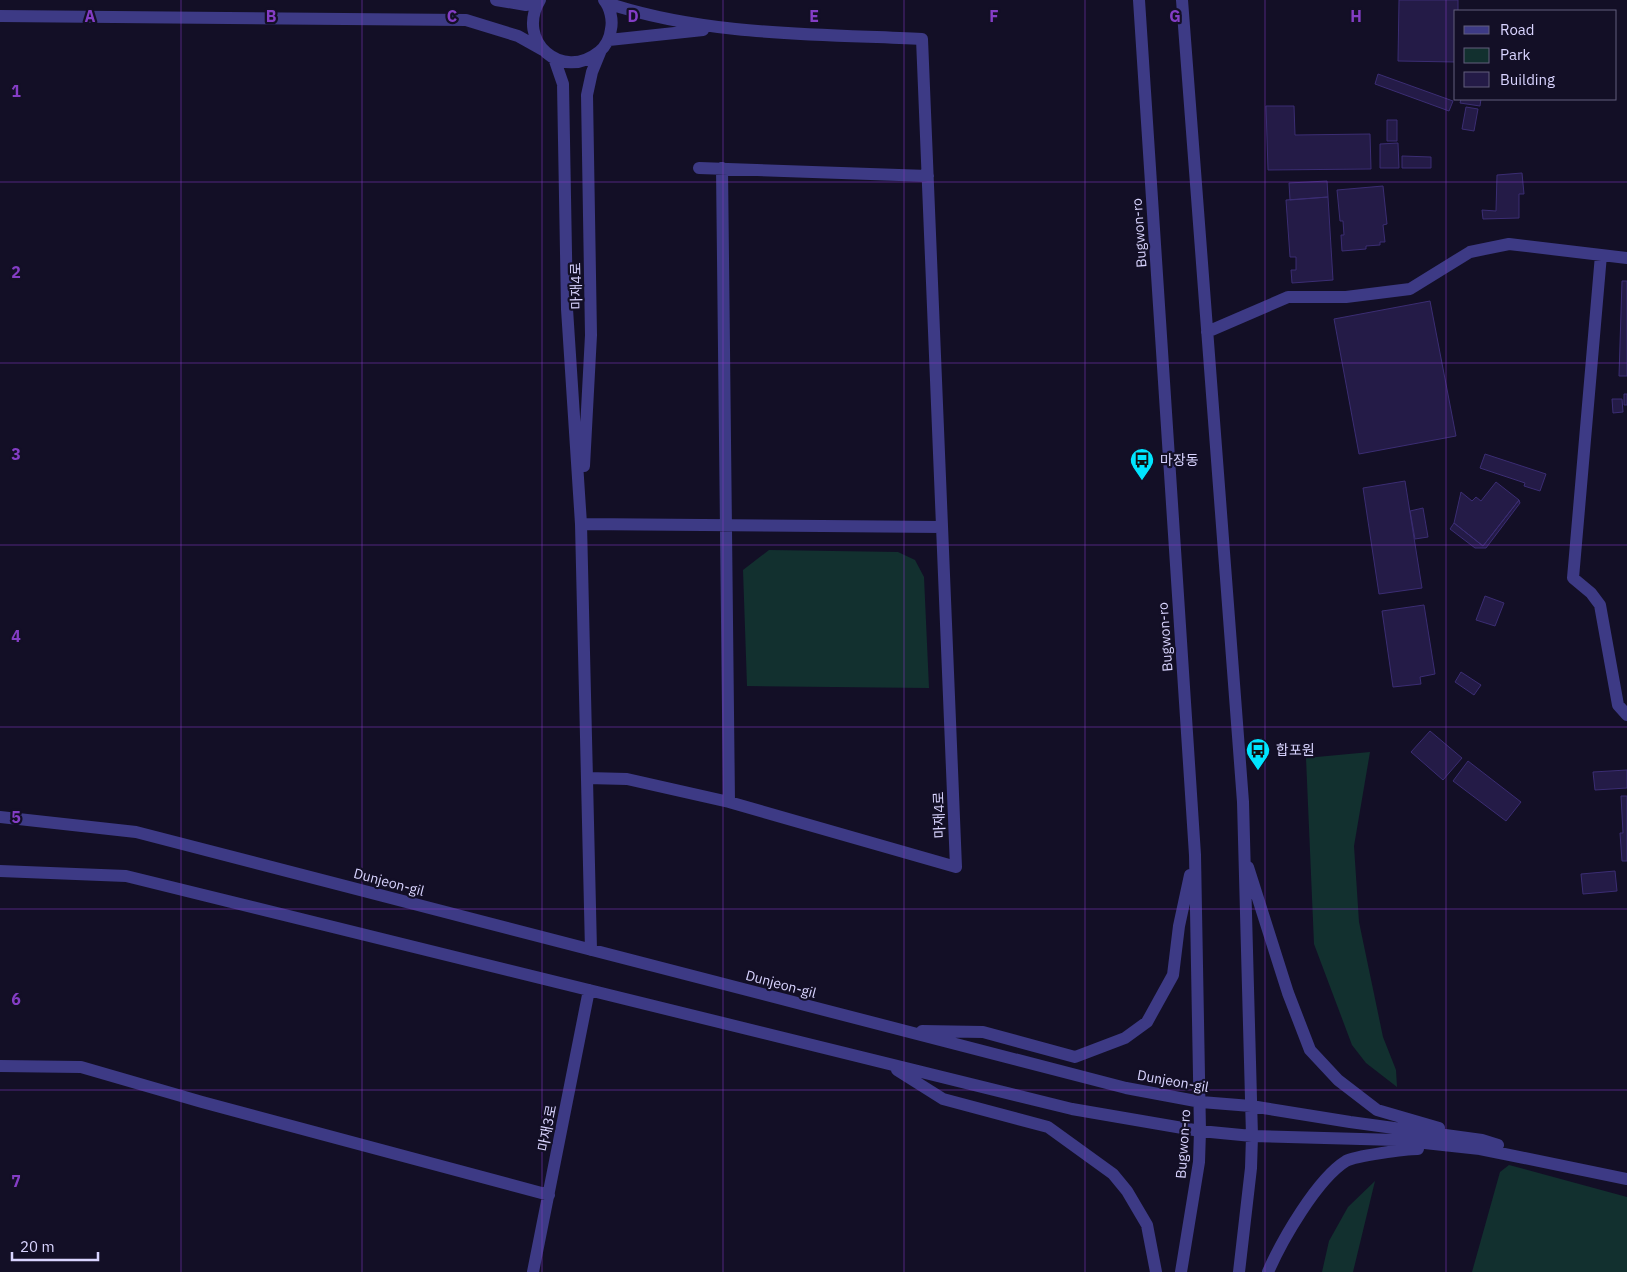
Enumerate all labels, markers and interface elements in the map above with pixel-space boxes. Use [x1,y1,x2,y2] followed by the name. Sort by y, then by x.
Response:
[85,6,96,26] text: A
[266,6,277,26] text: B
[447,6,457,26] text: C
[627,6,639,26] text: D
[809,6,819,26] text: E
[989,6,999,26] text: F
[1169,6,1181,26] text: G
[1350,6,1362,26] text: H
[1454,10,1617,100] legend
[1500,20,1535,39] text: Road
[1500,45,1530,64] text: Park
[1500,70,1555,89] text: Building
[11,81,21,101] text: 1
[1128,198,1150,268] street label: Bugwon-ro
[11,262,21,282] text: 2
[567,262,585,310] street label: 마재4로
[11,444,21,464] text: 3
[1129,447,1155,481] bus stop icon: 마장동
[1160,451,1199,469] place label: 마장동
[1154,602,1176,672] street label: Bugwon-ro
[11,626,21,646] text: 4
[1245,737,1271,771] bus stop icon: 합포원
[1276,741,1315,759] place label: 합포원
[929,791,949,839] street label: 마재4로
[11,807,21,827] text: 5
[352,864,427,900] street label: Dunjeon-gil
[744,966,819,1002] street label: Dunjeon-gil
[11,989,21,1009] text: 6
[1136,1066,1210,1096] street label: Dunjeon-gil
[534,1103,560,1153] street label: 마재3로
[1172,1109,1194,1179] street label: Bugwon-ro
[11,1171,21,1191] text: 7
[12,1230,99,1262] scale bar
[20,1237,55,1256] text: 20 m

